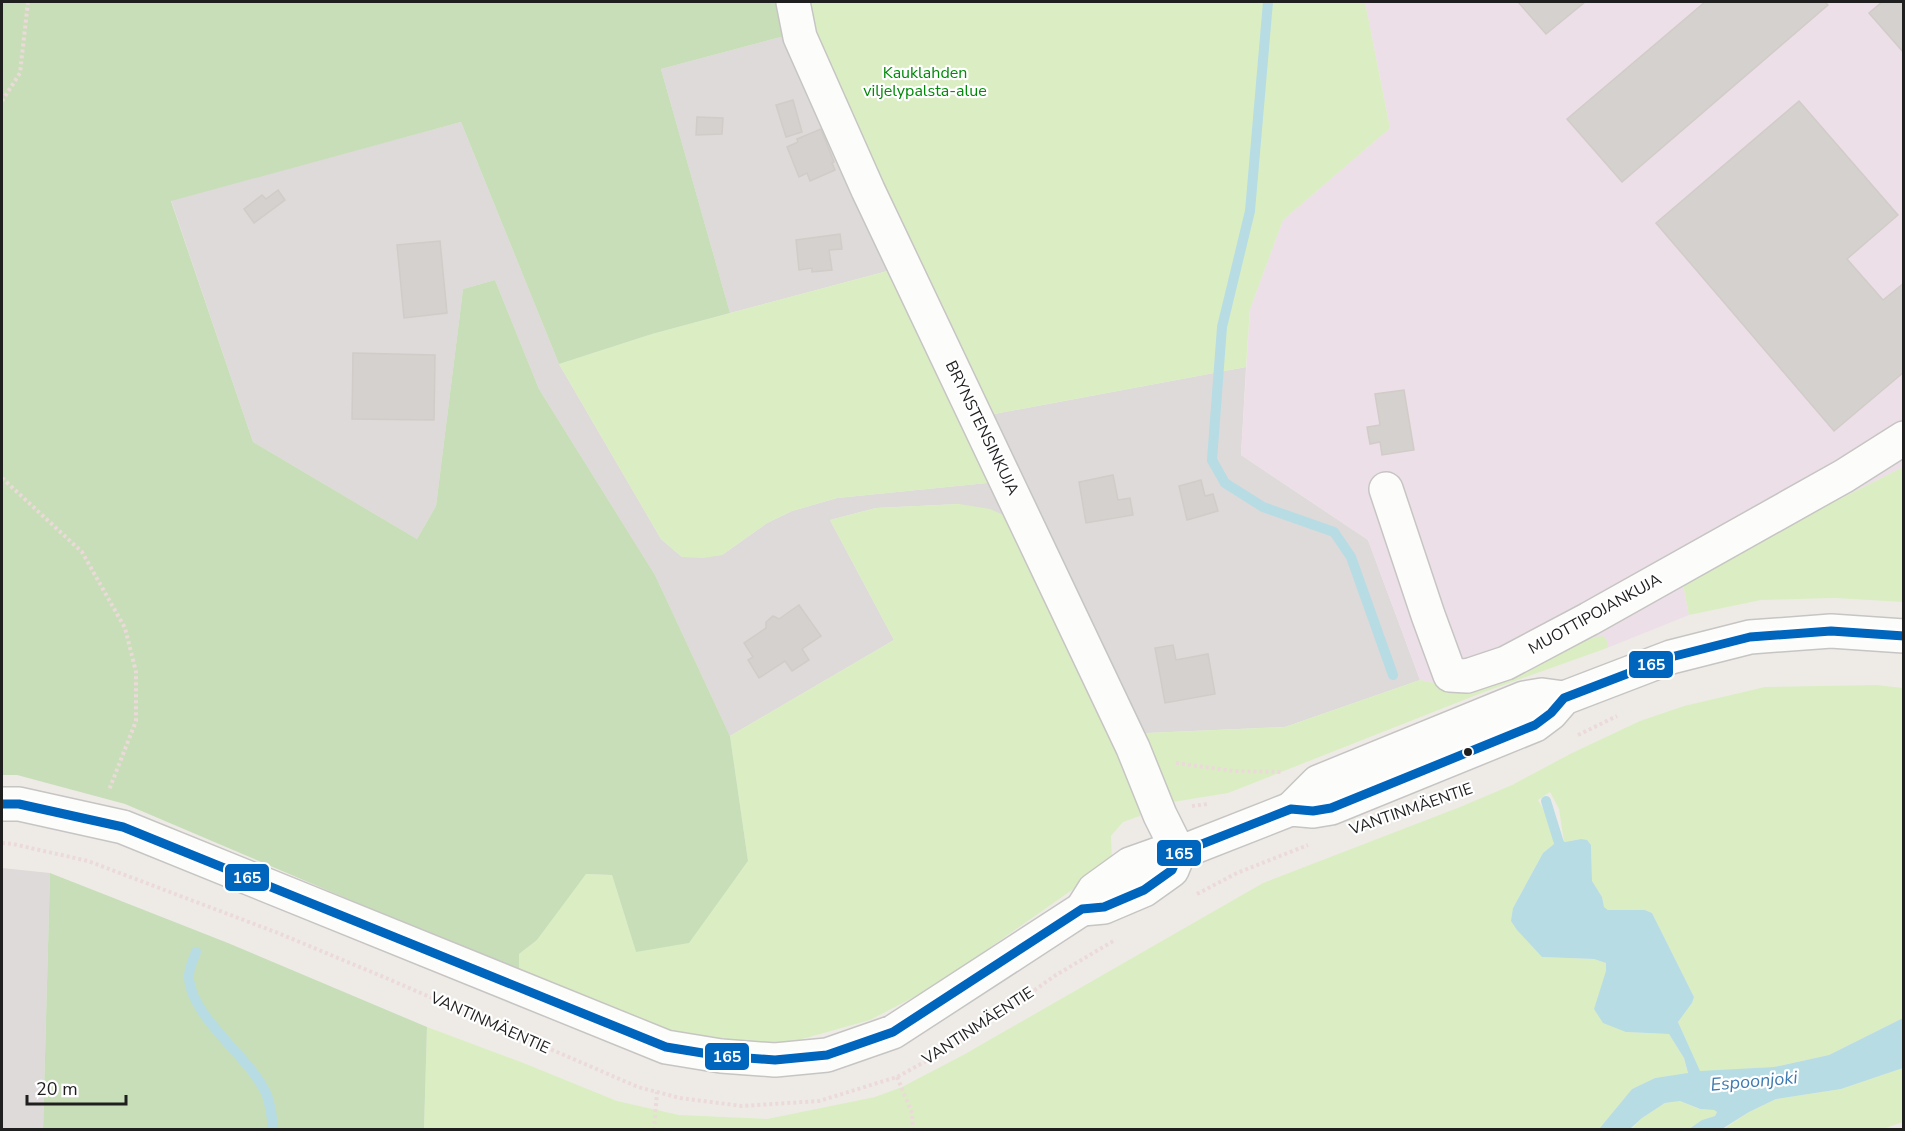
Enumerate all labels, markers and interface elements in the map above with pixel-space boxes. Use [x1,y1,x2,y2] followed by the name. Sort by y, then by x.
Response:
[863,62,987,102] park label: Kauklahden viljelypalsta-alue
[940,357,1024,499] street label: BRYNSTENSINKUJA
[1525,568,1666,660] street label: MUOTTIPOJANKUJA
[1628,650,1674,679] line badge: 165
[1637,654,1665,676] text: 165
[1462,746,1474,758] unlabelled marker
[1346,778,1475,841] street label: VANTINMÄENTIE
[1156,839,1202,867] line badge: 165
[1165,843,1193,865] text: 165
[224,863,270,892] line badge: 165
[233,867,261,889] text: 165
[917,982,1038,1071] street label: VANTINMÄENTIE
[426,986,553,1059] street label: VANTINMÄENTIE
[704,1042,750,1071] line badge: 165
[713,1046,741,1068] text: 165
[1710,1065,1799,1097] water label: Espoonjoki
[27,1068,126,1106] scale bar
[36,1077,78,1101] text: 20 m

